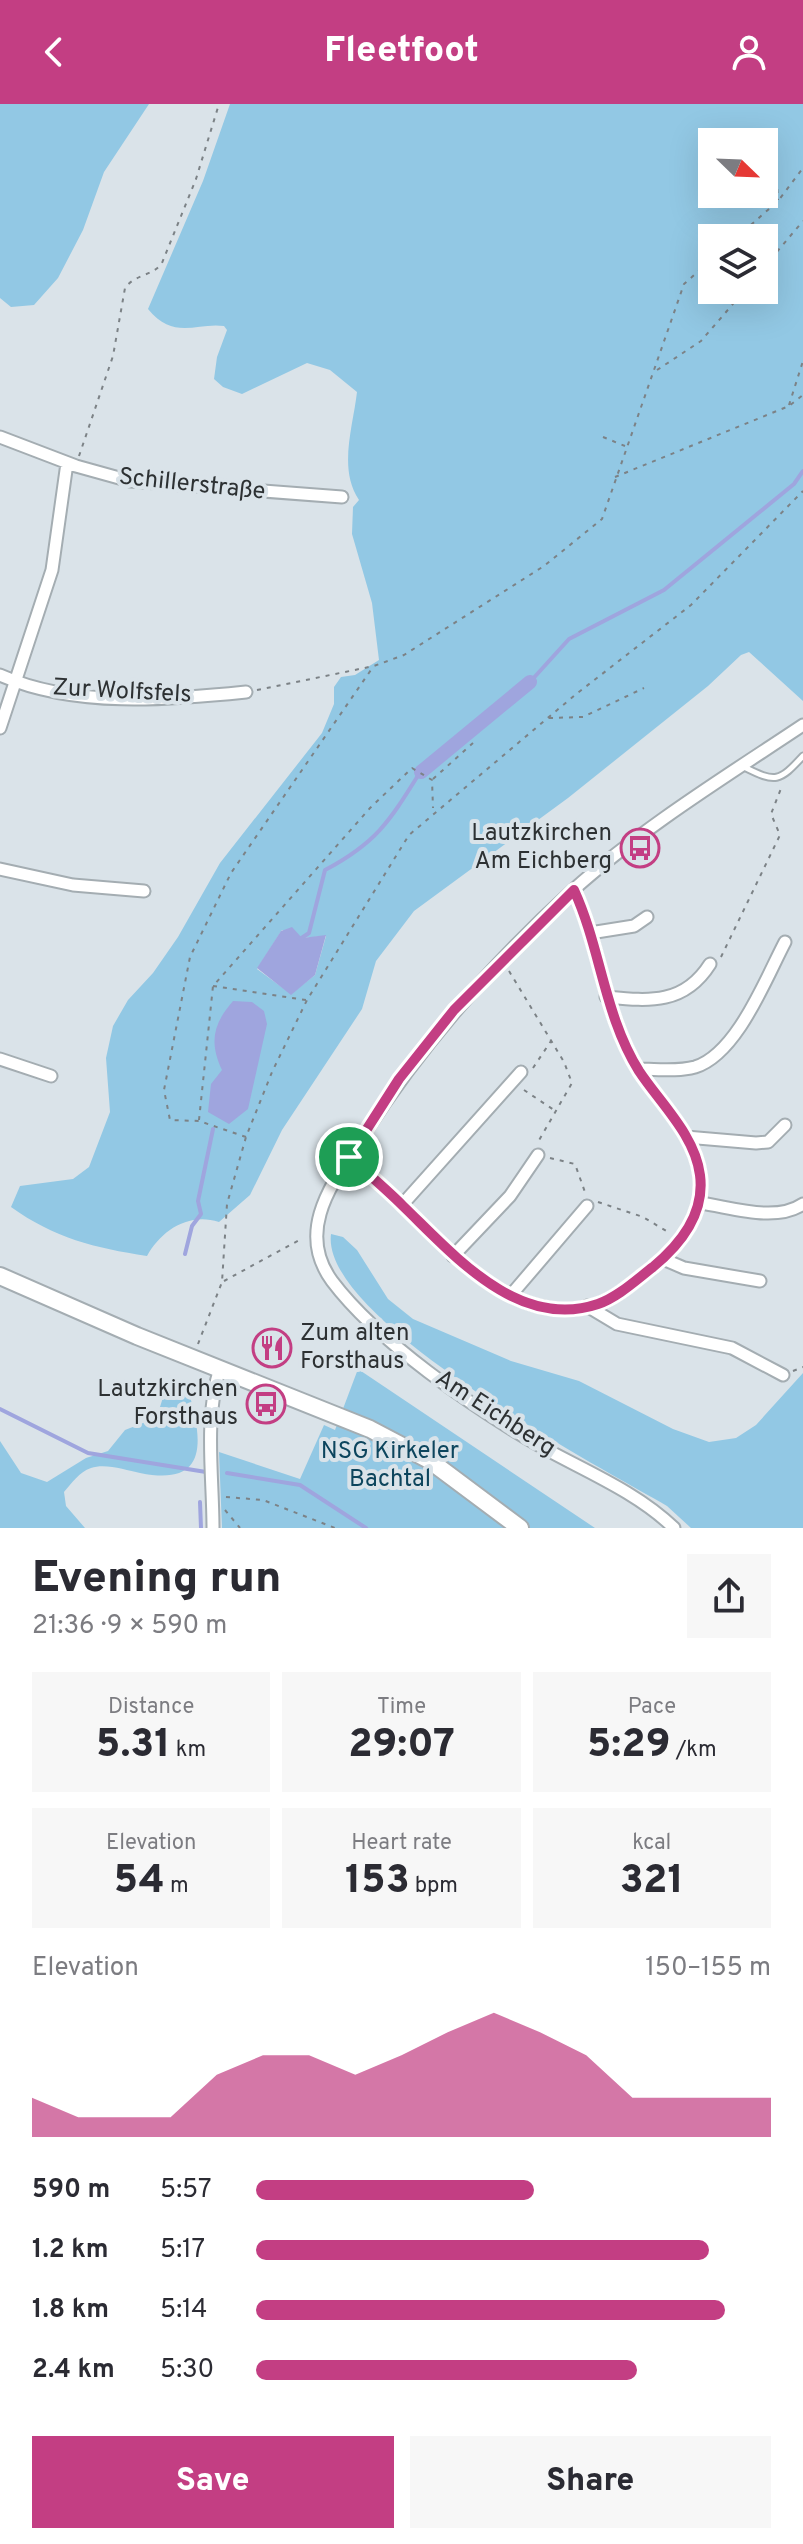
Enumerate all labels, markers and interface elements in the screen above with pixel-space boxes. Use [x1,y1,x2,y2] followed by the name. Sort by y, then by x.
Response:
[324,29,479,75] text: Fleetfoot
[32,30,76,74] icon: back
[727,30,771,74] icon: person
[698,128,778,208] north arrow
[698,128,778,304] map controls
[698,224,778,304] button: layers
[117,462,267,508] street label: Schillerstraße
[52,673,192,711] street label: Zur Wolfsfels
[471,819,612,877] place label: Lautzkirchen Am Eichberg
[619,827,661,869] bus stop icon: Lautzkirchen Am Eichberg
[315,1123,383,1191] pin
[327,1135,371,1179] icon: arrive
[300,1319,410,1377] place label: Zum alten Forsthaus
[251,1327,293,1369] restaurant icon: Zum alten Forsthaus
[429,1364,561,1464] street label: Am Eichberg
[97,1375,238,1433] place label: Lautzkirchen Forsthaus
[245,1383,287,1425] bus stop icon: Lautzkirchen Forsthaus
[321,1437,459,1495] park label: NSG Kirkeler Bachtal
[32,1552,281,1608] text: Evening run
[687,1554,771,1638] button: share
[32,1610,227,1643] text: 21:36 · 9 × 590 m
[108,1694,194,1721] text: Distance
[377,1694,426,1721] text: Time
[628,1694,676,1721] text: Pace
[96,1721,171,1771] text: 5.31
[348,1721,455,1771] text: 29:07
[587,1721,670,1771] text: 5:29
[171,1737,206,1764] text: km
[670,1737,717,1764] text: /km
[106,1830,196,1857] text: Elevation
[351,1830,452,1857] text: Heart rate
[632,1830,671,1857] text: kcal
[114,1857,165,1907] text: 54
[345,1857,410,1907] text: 153
[620,1857,684,1907] text: 321
[165,1873,189,1900] text: m
[410,1873,458,1900] text: bpm
[32,1952,139,1985] text: Elevation
[645,1952,771,1985] text: 150–155 m
[32,2174,110,2207] text: 590 m
[160,2174,211,2207] text: 5:57
[32,2234,109,2267] text: 1.2 km
[160,2234,205,2267] text: 5:17
[32,2294,109,2327] text: 1.8 km
[160,2294,207,2327] text: 5:14
[32,2354,115,2387] text: 2.4 km
[160,2354,214,2387] text: 5:30
[32,2436,394,2528] button: Save
[410,2436,771,2528] button: Share

